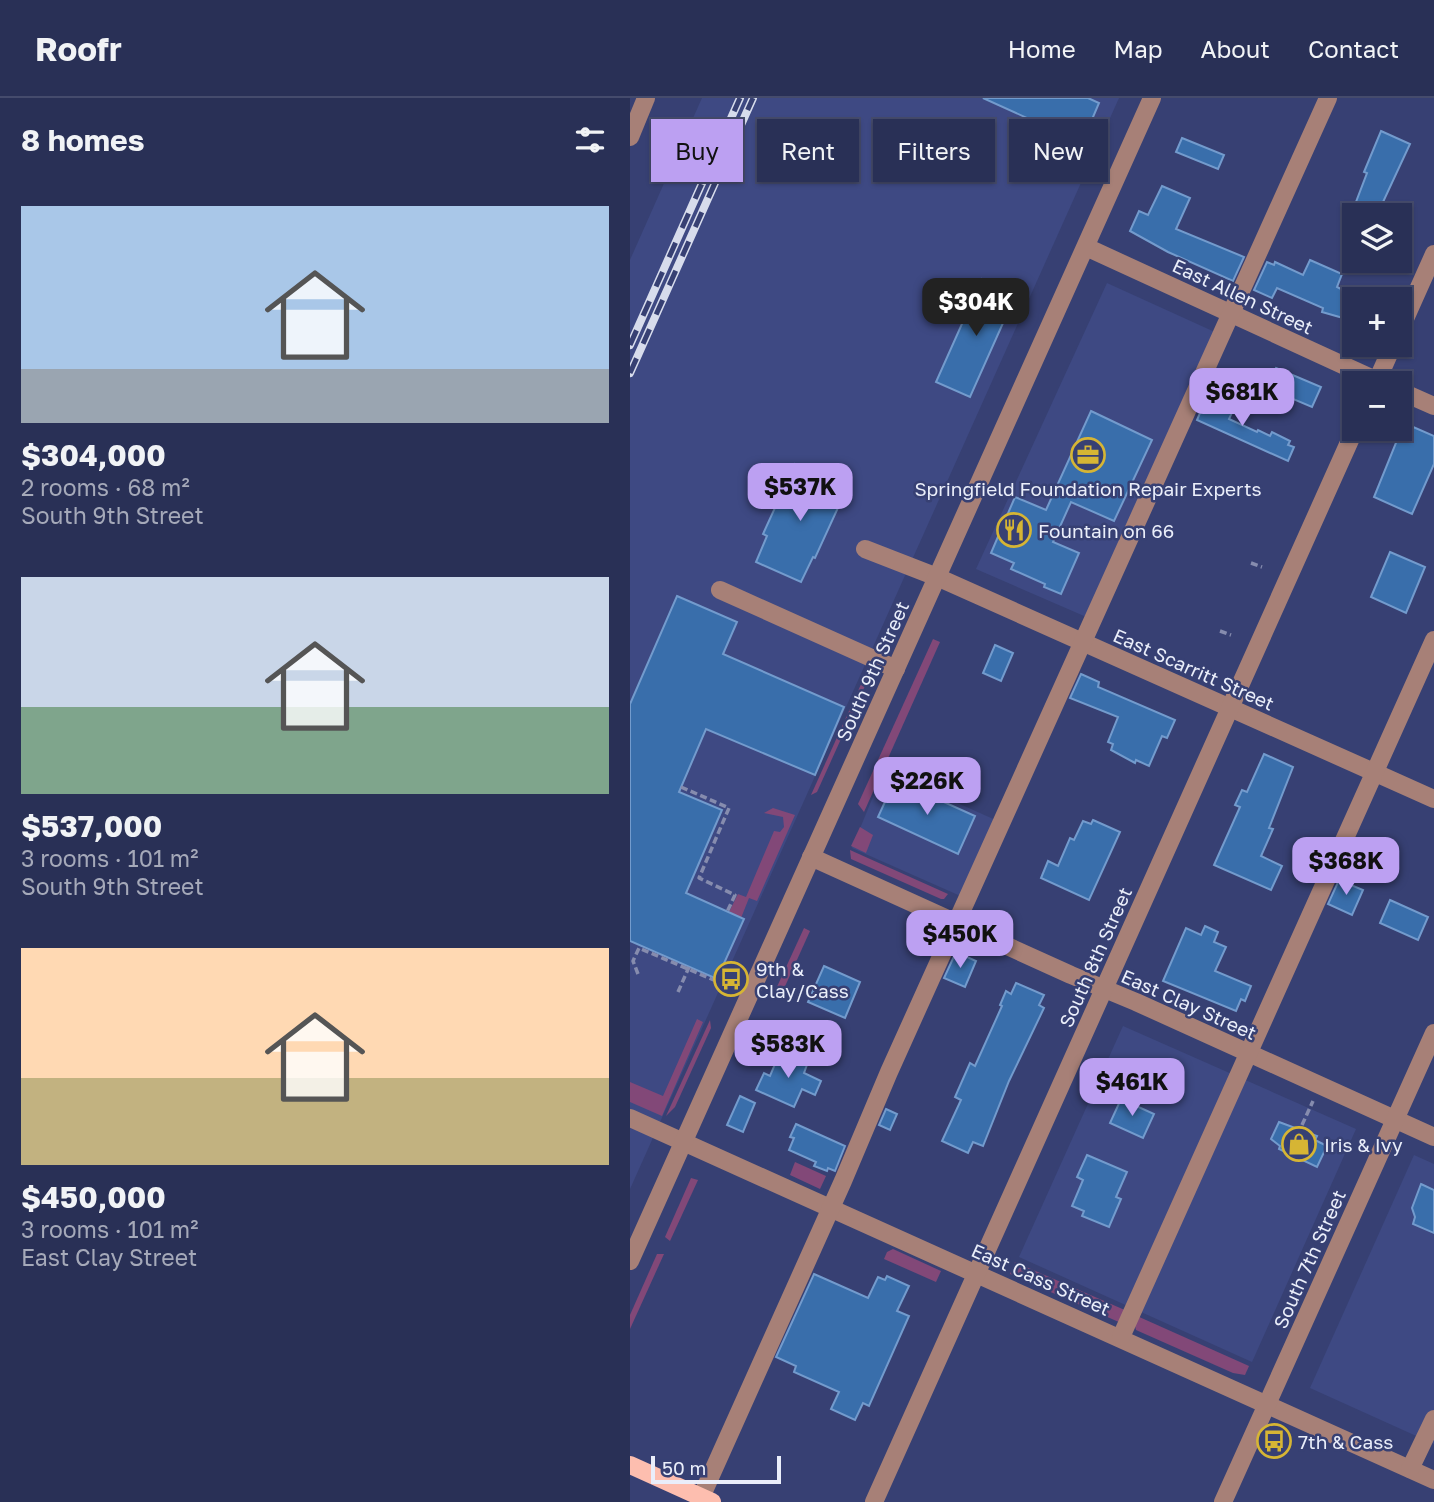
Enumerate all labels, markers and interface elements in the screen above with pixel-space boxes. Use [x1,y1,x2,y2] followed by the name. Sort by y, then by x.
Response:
[35,29,122,68] text: Roofr
[1008,34,1076,63] text: Home
[1114,34,1163,63] text: Map
[1201,34,1270,63] text: About
[1308,34,1399,63] text: Contact
[651,119,743,182] chip: Buy
[757,119,859,182] chip: Rent
[873,119,995,182] chip: Filters
[1009,119,1108,182] chip: New
[571,121,609,159] icon: filters
[21,122,145,158] text: 8 homes
[1342,203,1412,441] map controls
[1342,203,1412,273] button: layers
[252,252,378,378] icon: home
[1169,253,1317,339] street label: East Allen Street
[927,278,1025,338] pin: $304K
[938,287,1014,315] text: $304K
[1342,287,1412,357] button: +
[1193,368,1291,428] pin: $681K
[1342,371,1412,441] button: −
[1205,377,1279,405] text: $681K
[1069,436,1107,474] office icon: Springfield Foundation Repair Experts
[21,437,166,473] text: $304,000
[751,464,849,523] pin: $537K
[764,472,836,500] text: $537K
[21,473,190,501] text: 2 rooms · 68 m²
[914,477,1262,500] place label: Springfield Foundation Repair Experts
[21,501,204,529] text: South 9th Street
[995,511,1033,549] restaurant icon: Fountain on 66
[1038,519,1174,542] place label: Fountain on 66
[831,597,913,745] street label: South 9th Street
[252,623,378,749] icon: home
[1110,623,1278,715] street label: East Scarritt Street
[878,758,976,817] pin: $226K
[890,766,964,794] text: $226K
[21,808,162,844] text: $537,000
[1297,838,1395,897] pin: $368K
[21,844,198,872] text: 3 rooms · 101 m²
[1308,846,1384,874] text: $368K
[21,872,204,900] text: South 9th Street
[1054,883,1136,1031] street label: South 8th Street
[911,910,1009,970] pin: $450K
[922,919,998,947] text: $450K
[756,957,849,1002] place label: 9th & Clay/Cass
[712,960,750,998] bus stop icon: 9th & Clay/Cass
[1118,964,1260,1044] street label: East Clay Street
[252,994,378,1120] icon: home
[739,1020,837,1080] pin: $583K
[751,1029,825,1057] text: $583K
[1083,1058,1181,1118] pin: $461K
[1096,1067,1168,1095] text: $461K
[1280,1125,1318,1163] shop icon: Iris & Ivy
[1324,1133,1403,1156] place label: Iris & Ivy
[21,1179,166,1215] text: $450,000
[1268,1186,1350,1332] street label: South 7th Street
[21,1215,198,1243] text: 3 rooms · 101 m²
[968,1238,1114,1320] street label: East Cass Street
[21,1243,197,1271] text: East Clay Street
[1255,1422,1293,1460] bus stop icon: 7th & Cass
[1298,1430,1393,1453] place label: 7th & Cass
[651,1453,780,1485] scale bar
[662,1456,706,1479] text: 50 m

